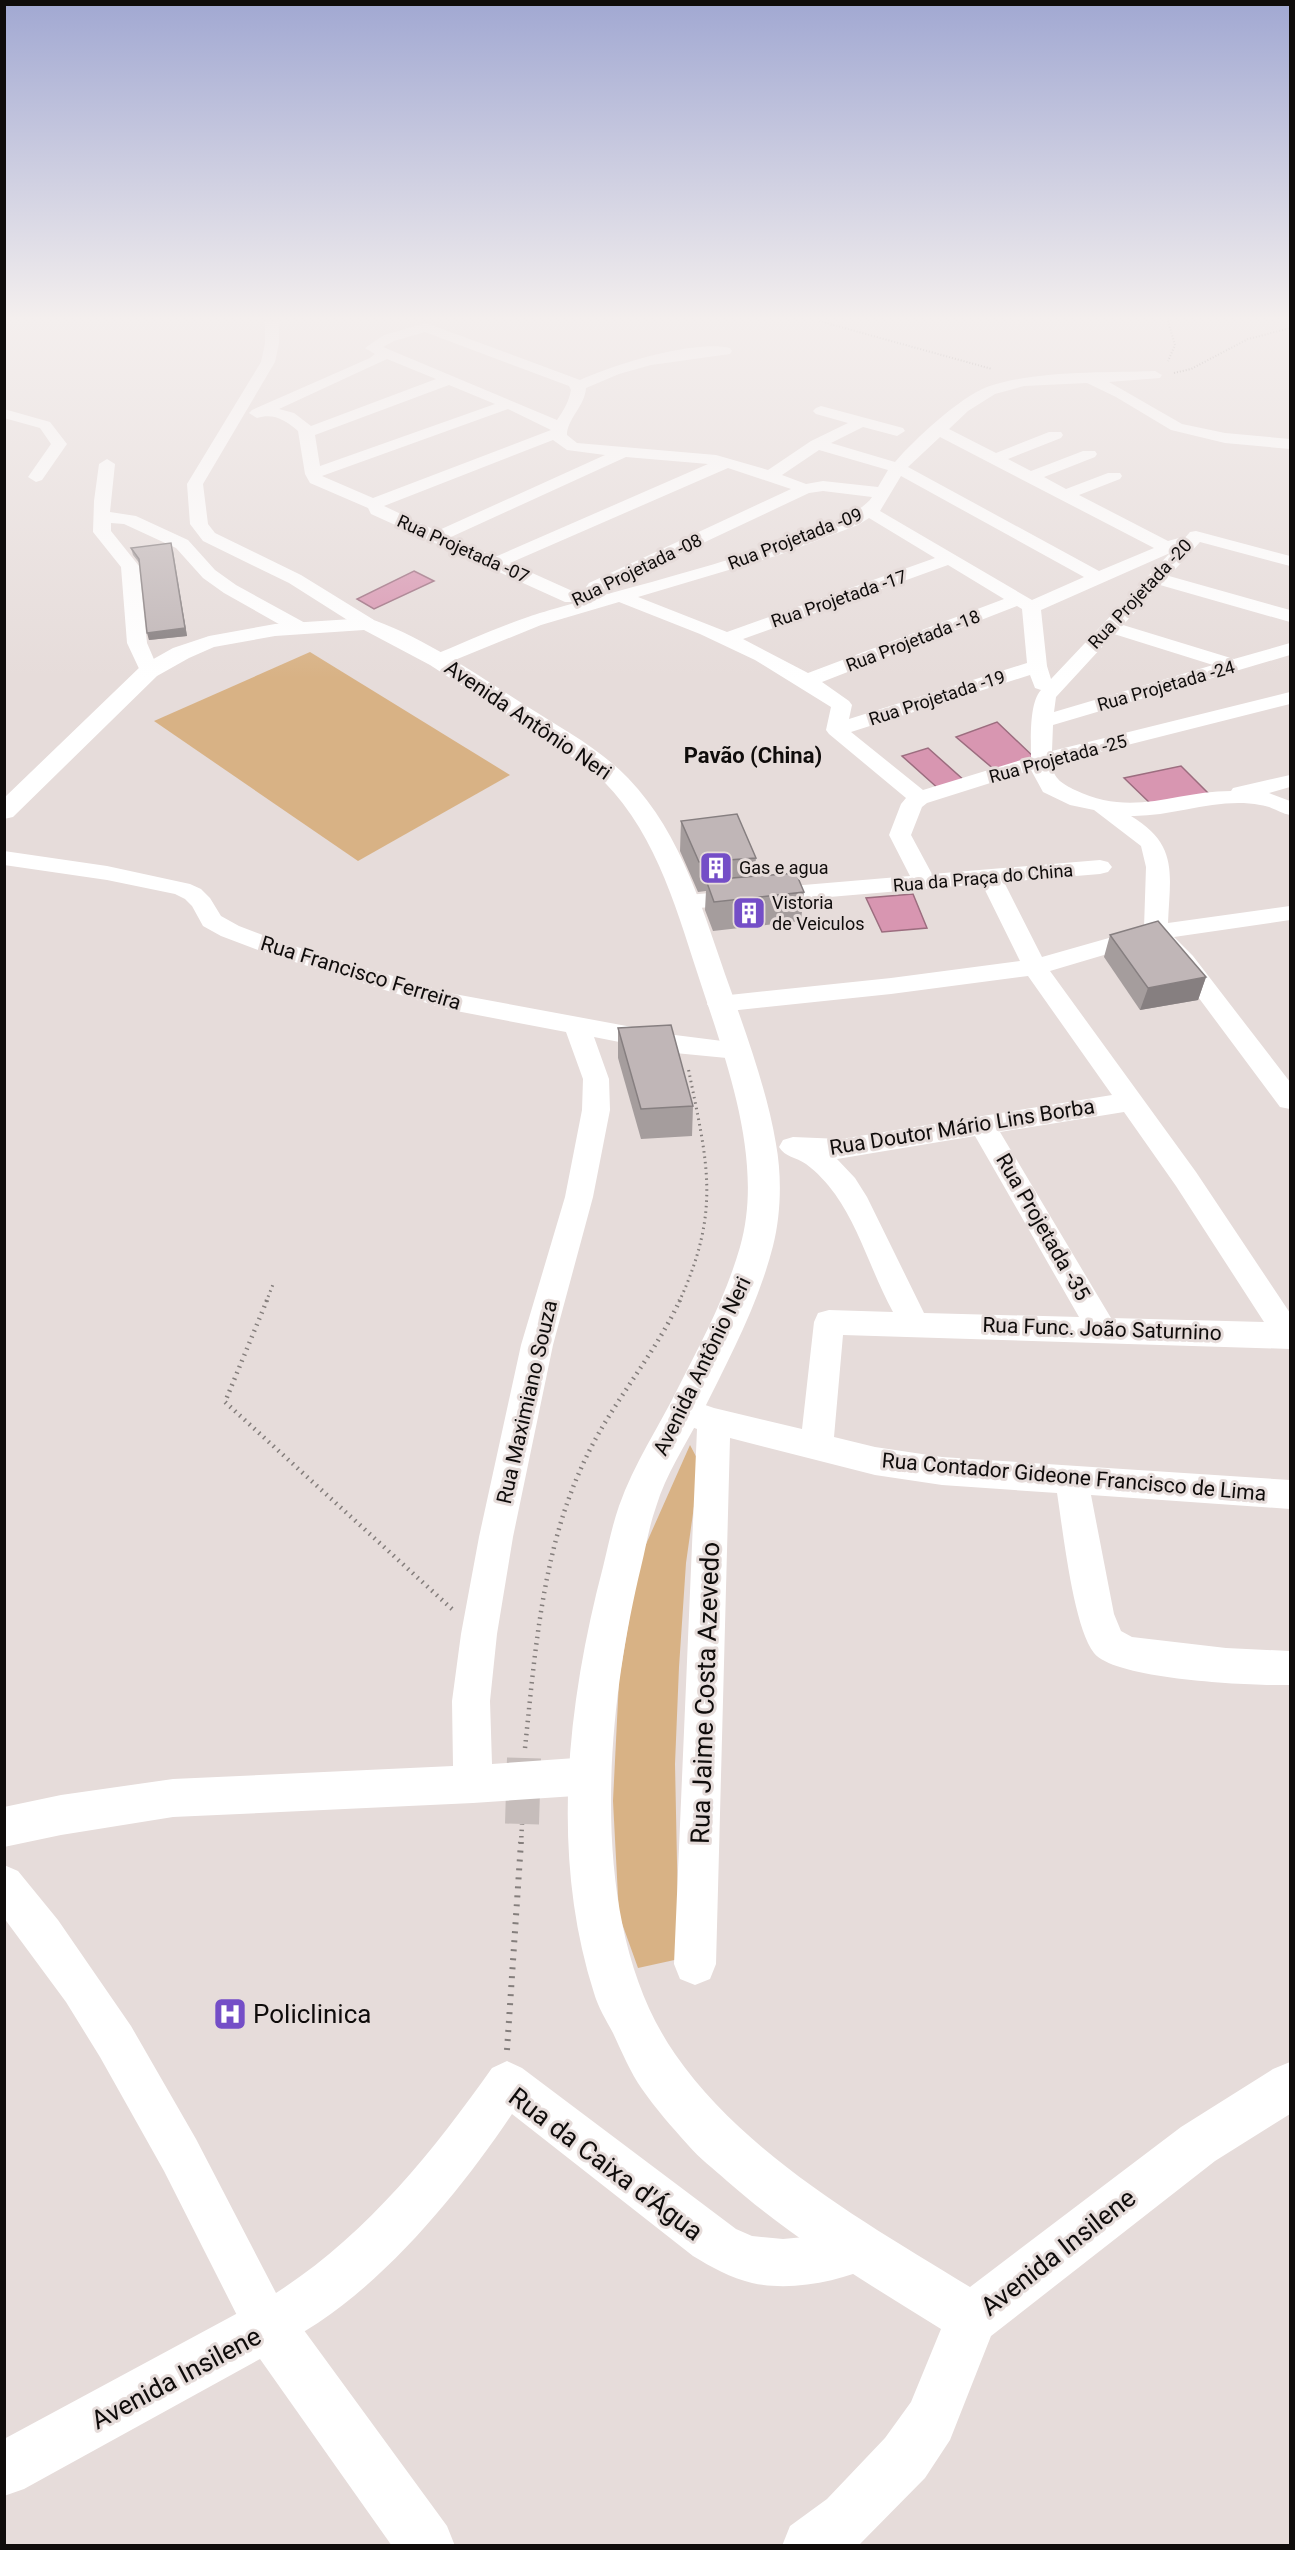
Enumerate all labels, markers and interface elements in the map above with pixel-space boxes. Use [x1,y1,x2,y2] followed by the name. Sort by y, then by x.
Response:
[725,503,865,574] street label: Rua Projetada -09
[394,510,532,587] street label: Rua Projetada -07
[568,529,705,610] street label: Rua Projetada -08
[1084,535,1196,653] street label: Rua Projetada -20
[768,565,909,632] street label: Rua Projetada -17
[843,605,983,676] street label: Rua Projetada -18
[440,655,616,785] street label: Avenida Antônio Neri
[1095,656,1237,715] street label: Rua Projetada -24
[866,666,1008,729] street label: Rua Projetada -19
[987,730,1129,787] street label: Rua Projetada -25
[684,743,822,768] district label: Pavão (China)
[698,850,734,886] building icon: Gas e agua
[739,857,828,878] place label: Gas e agua
[892,859,1074,896] street label: Rua da Praça do China
[772,892,864,934] place label: Vistoria de Veiculos
[731,895,767,931] building icon: Vistoria de Veiculos
[258,931,464,1015] street label: Rua Francisco Ferreira
[828,1094,1096,1160] street label: Rua Doutor Mário Lins Borba
[991,1149,1095,1305] street label: Rua Projetada -35
[648,1273,756,1459] street label: Avenida Antônio Neri
[492,1298,562,1506] street label: Rua Maximiano Souza
[982,1313,1222,1345] street label: Rua Func. João Saturnino
[881,1448,1267,1506] street label: Rua Contador Gideone Francisco de Lima
[685,1541,725,1845] street label: Rua Jaime Costa Azevedo
[212,1996,248,2032] hospital icon: Policlinica
[253,1999,371,2029] place label: Policlinica
[503,2081,709,2247] street label: Rua da Caixa d'Água
[975,2182,1141,2322] street label: Avenida Insilene
[86,2321,266,2435] street label: Avenida Insilene

